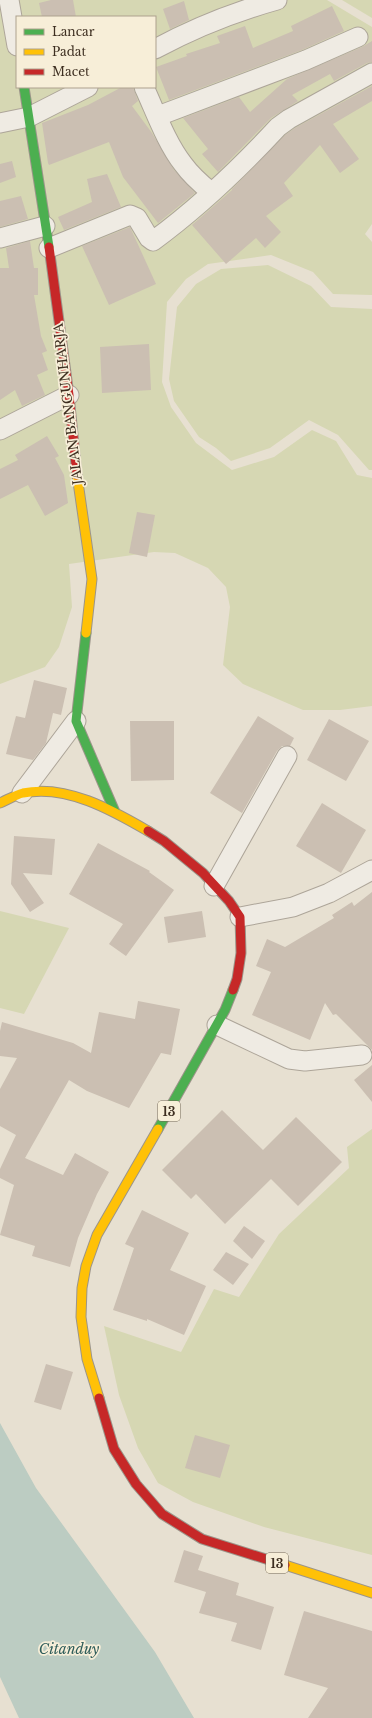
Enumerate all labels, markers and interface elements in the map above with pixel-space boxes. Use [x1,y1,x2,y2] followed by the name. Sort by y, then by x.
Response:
[16,16,156,88] legend
[52,24,95,39] text: Lancar
[52,44,86,59] text: Padat
[52,64,90,79] text: Macet
[50,321,87,488] street label: JALAN BANGUNHARJA
[158,1101,180,1121] road number: 13
[266,1553,288,1573] road number: 13
[39,1640,100,1658] water label: Citanduy

